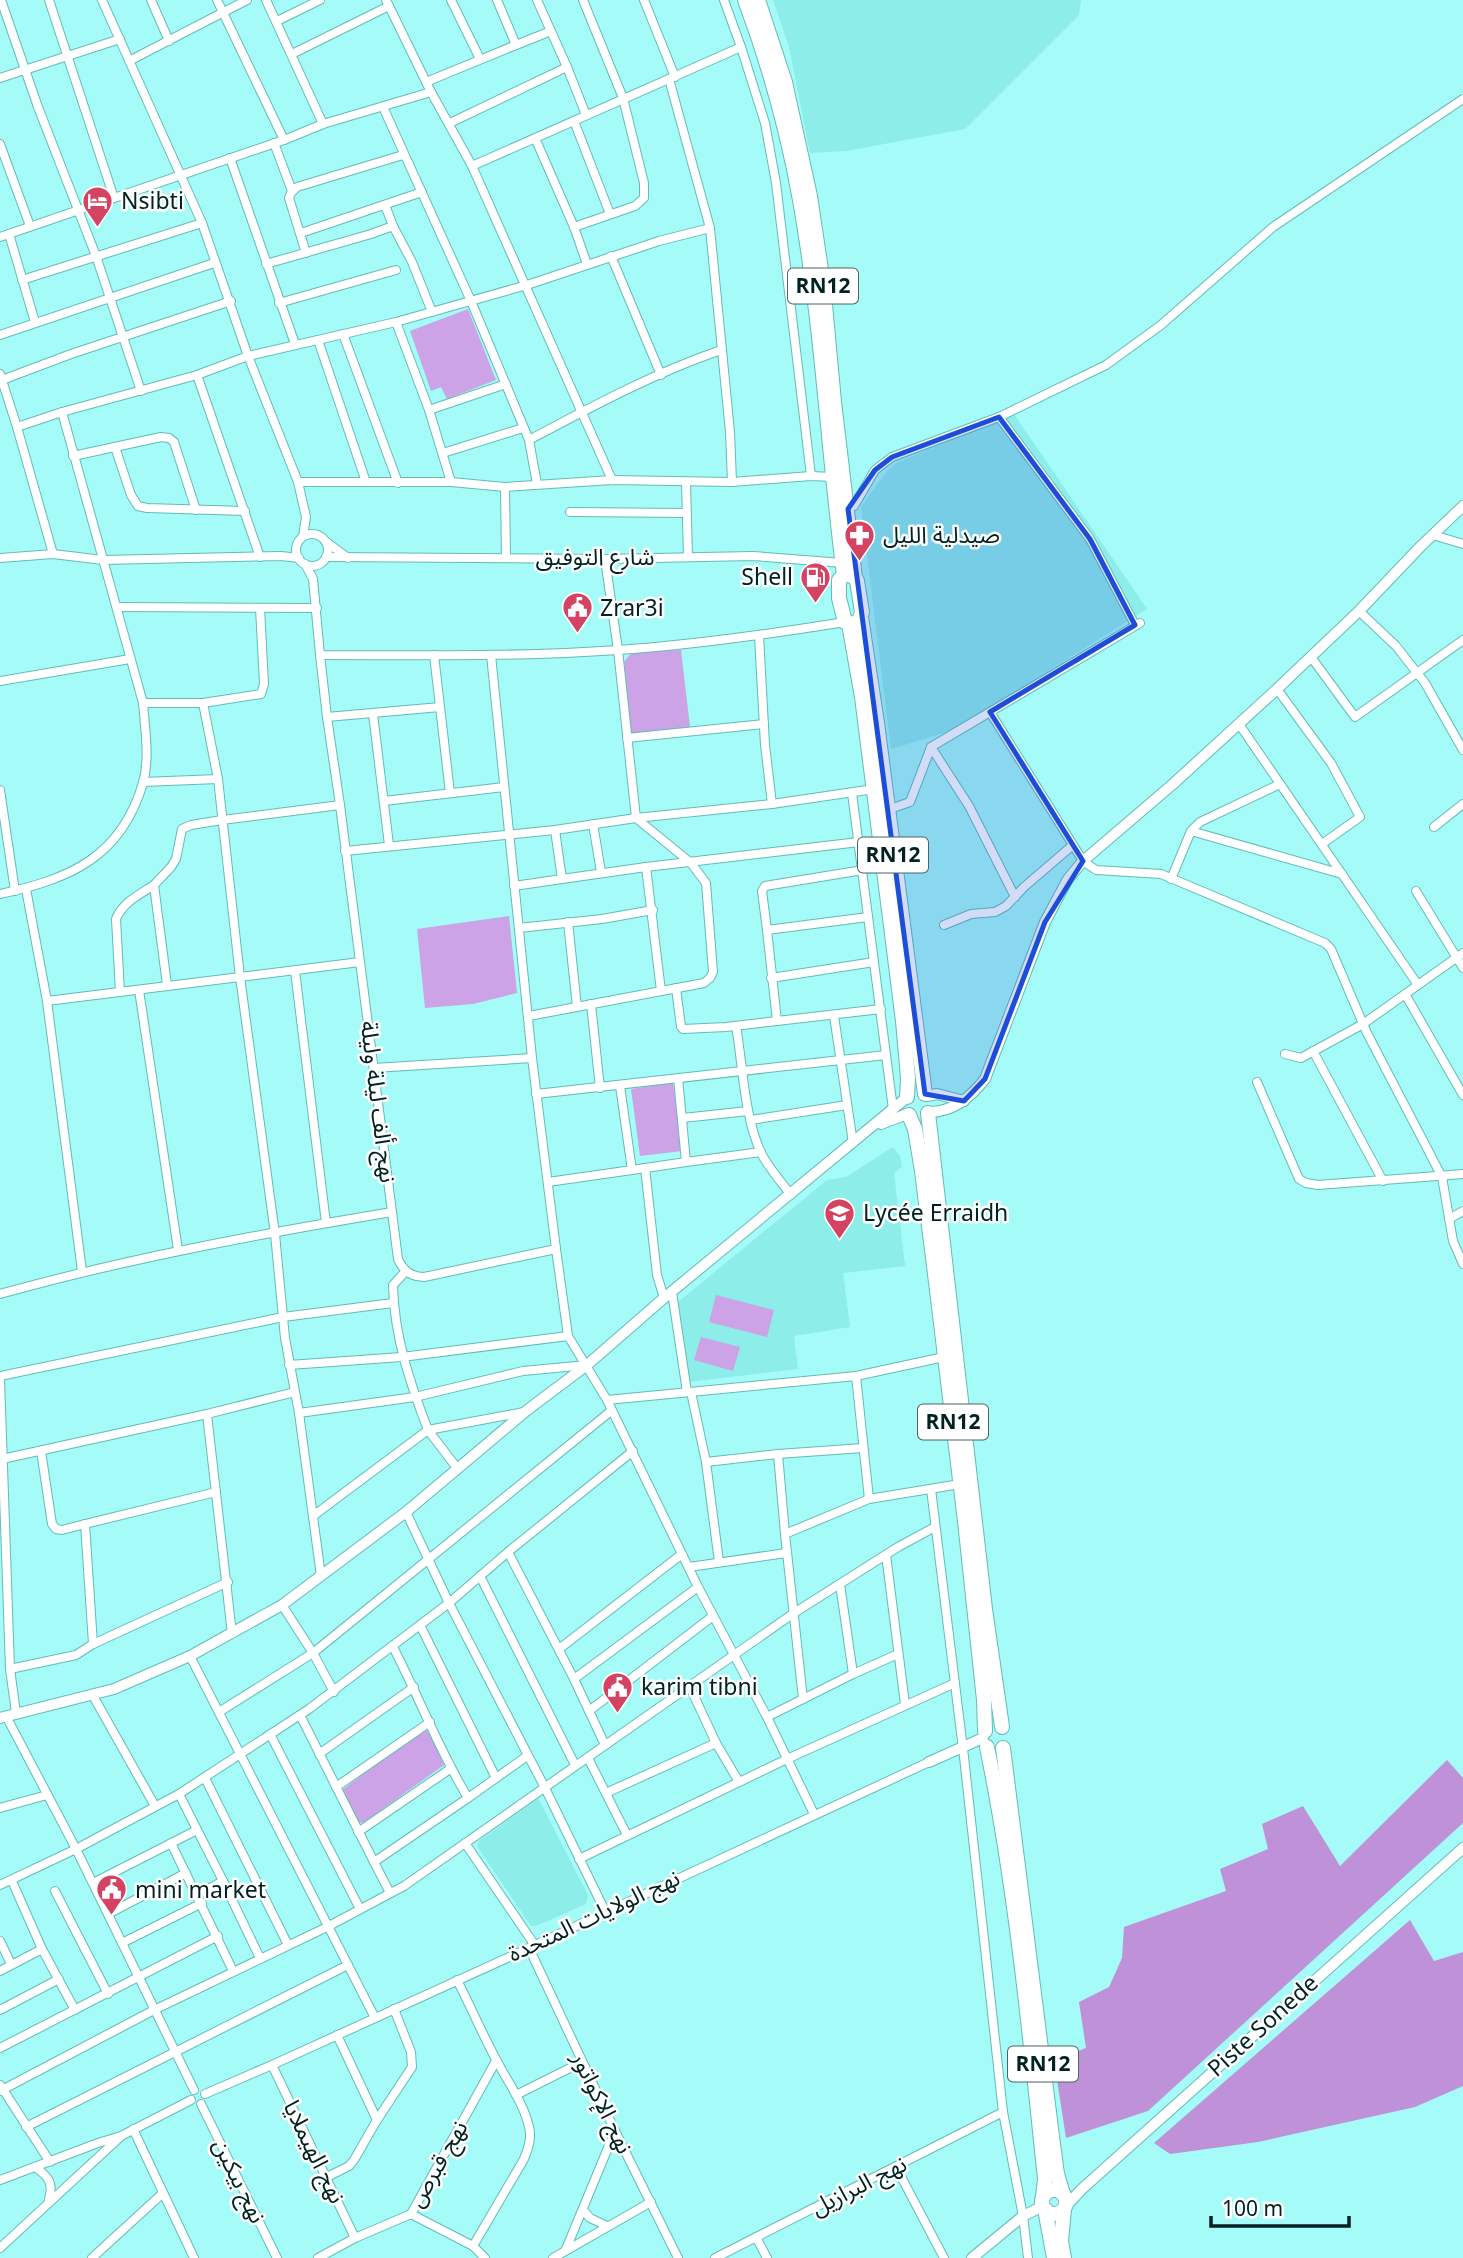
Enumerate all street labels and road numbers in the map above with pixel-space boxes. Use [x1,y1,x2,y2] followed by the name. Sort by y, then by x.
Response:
[788,268,858,304] road number: RN12
[535,533,655,582] street label: شارع التوفيق
[858,838,928,872] road number: RN12
[344,1018,412,1186] street label: نهج ألف ليلة وليلة
[918,1404,988,1440] road number: RN12
[499,1854,689,1978] street label: نهج الولايات المتحدة
[1195,1961,1331,2091] street label: Piste Sonede
[556,2042,648,2163] street label: نهج الإكواتور
[1008,2046,1078,2082] road number: RN12
[268,2091,360,2213] street label: نهج الهيملايا
[393,2110,483,2218] street label: نهج قبرص
[197,2130,281,2232] street label: نهج بيكين
[802,2141,916,2231] street label: نهج البرازيل

